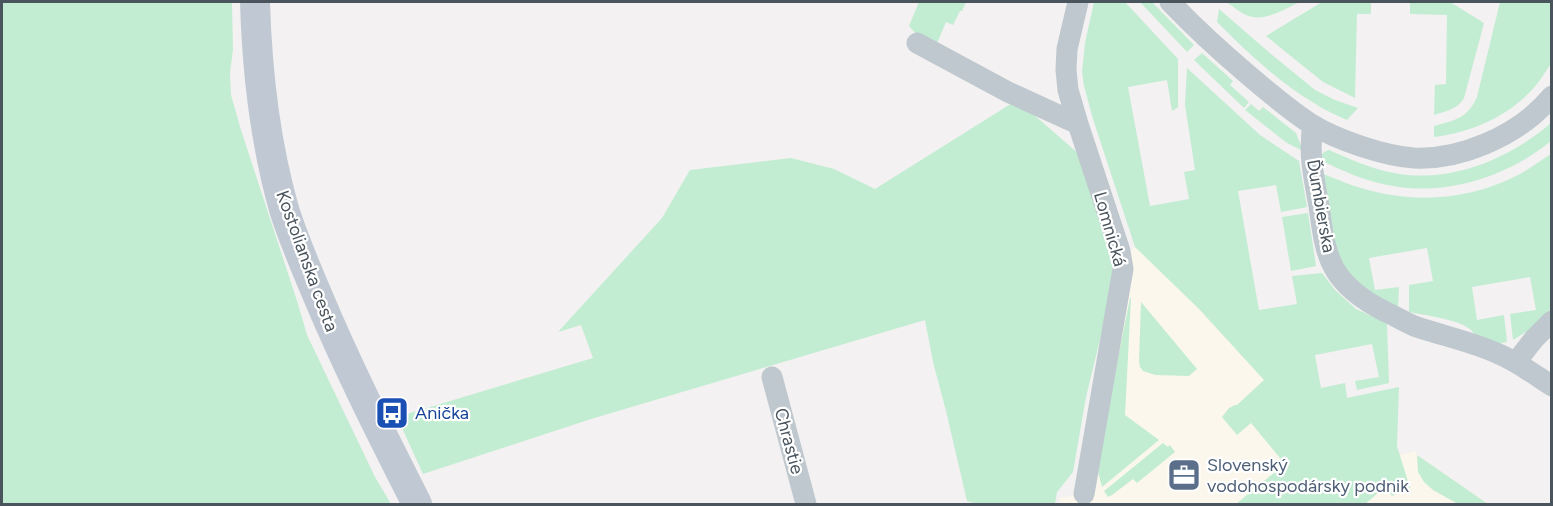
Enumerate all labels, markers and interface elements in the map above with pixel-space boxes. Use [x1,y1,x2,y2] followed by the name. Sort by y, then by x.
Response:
[1302,158,1340,254] street label: Ďumbierska
[271,187,343,335] street label: Kostolianska cesta
[1089,189,1131,269] street label: Lomnická
[374,395,410,431] bus stop icon: Anička
[415,402,469,424] place label: Anička
[770,406,808,477] street label: Chrastie
[1207,454,1409,497] place label: Slovenský vodohospodársky podnik
[1166,457,1202,493] office icon: Slovenský vodohospodársky podnik

